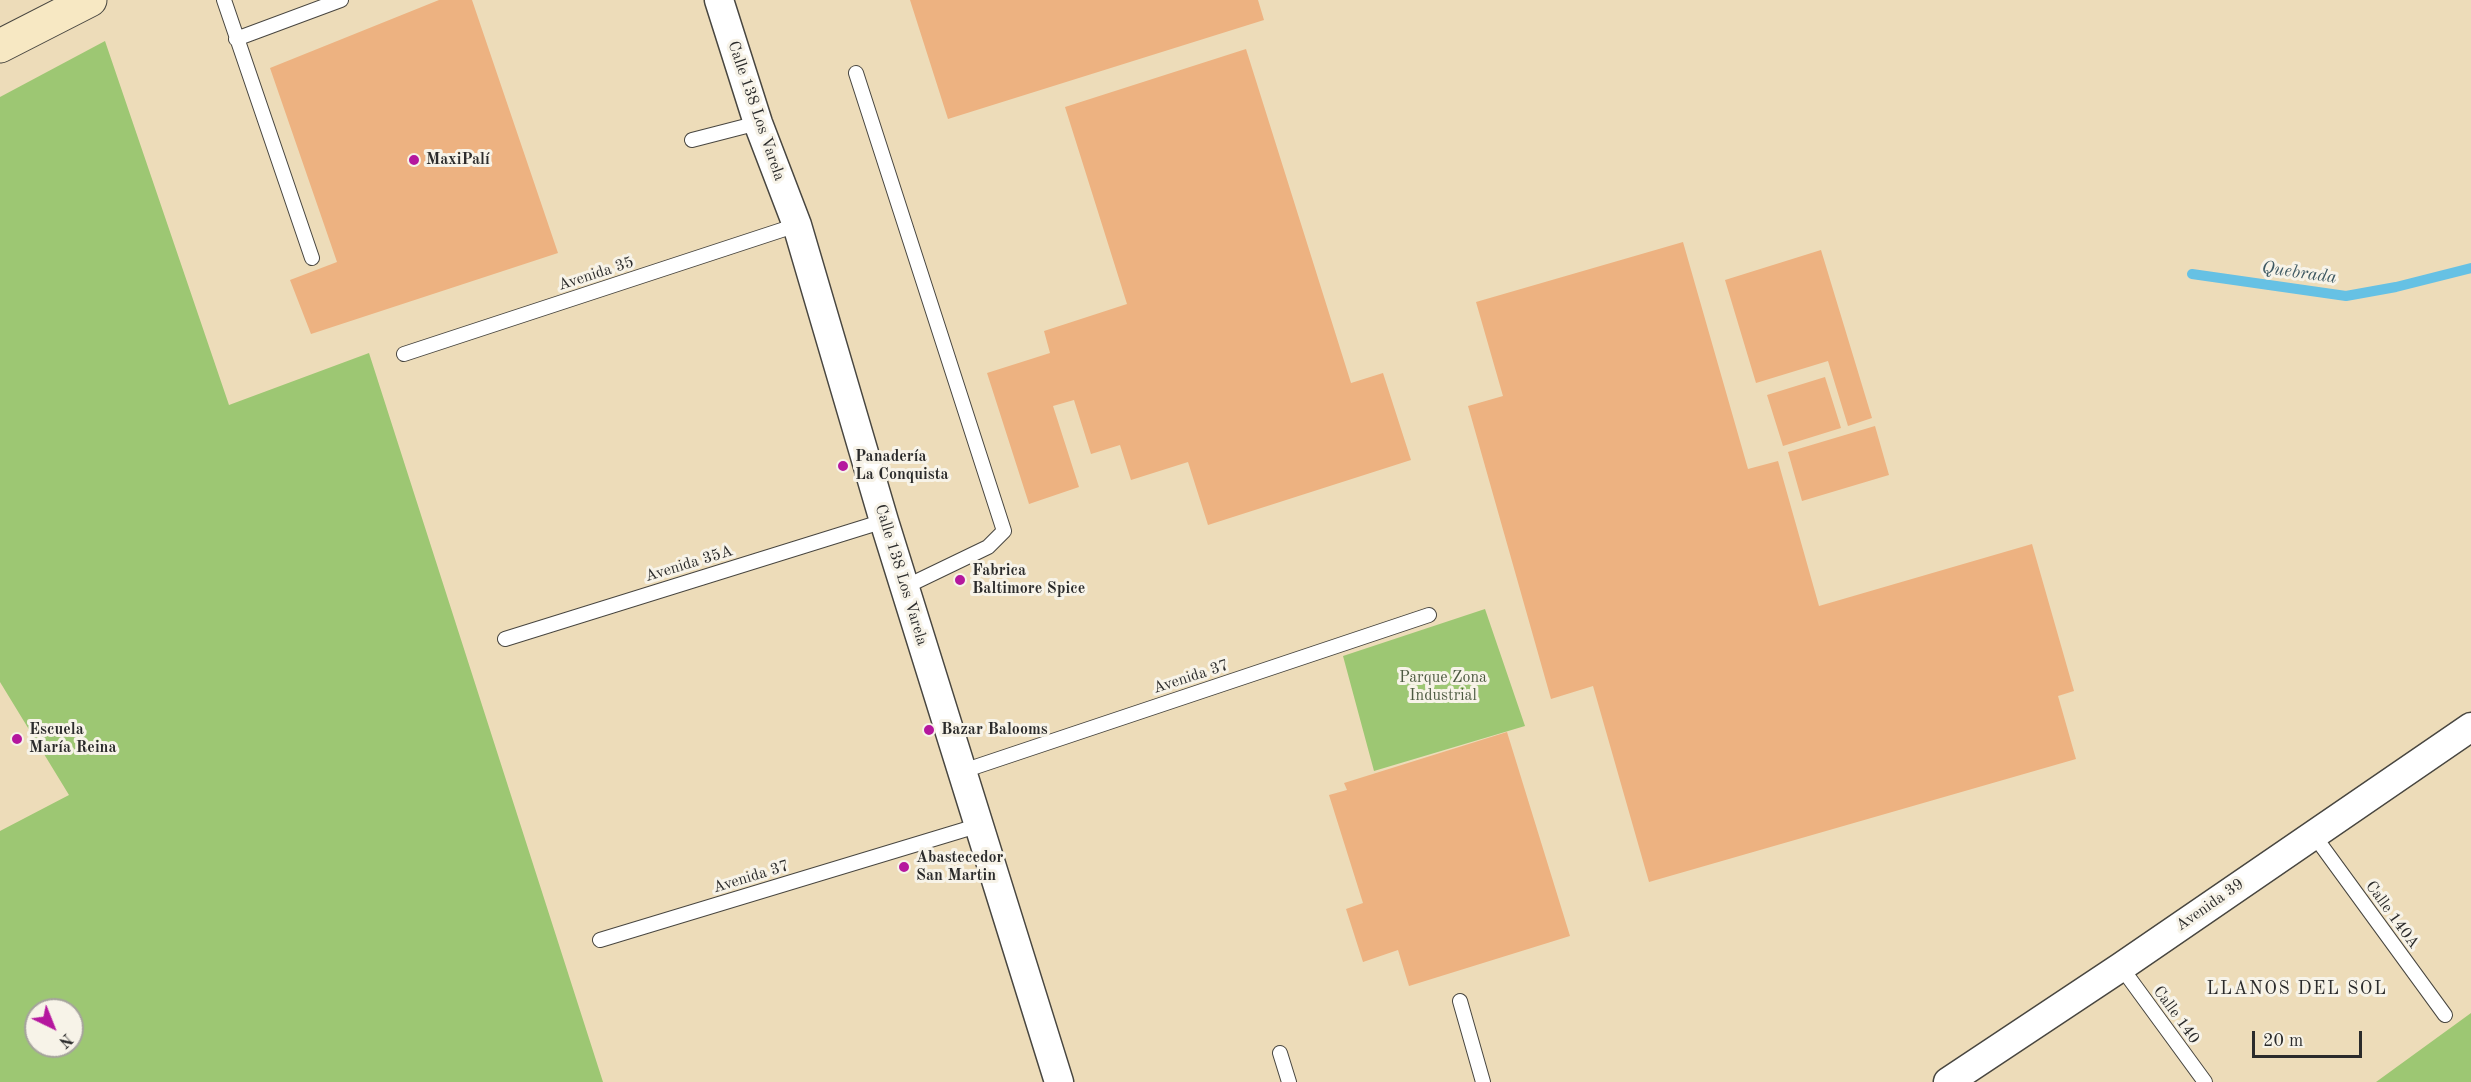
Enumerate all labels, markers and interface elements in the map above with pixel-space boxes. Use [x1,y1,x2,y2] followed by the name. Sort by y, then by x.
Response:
[723,39,789,183] street label: Calle 138 Los Varela
[426,150,490,170] place label: MaxiPalí
[407,153,421,167] marker: MaxiPalí
[556,253,636,295] street label: Avenida 35
[2260,257,2338,289] water label: Quebrada
[855,447,949,485] place label: Panadería La Conquista
[836,459,850,473] marker: Panadería La Conquista
[870,502,932,648] street label: Calle 138 Los Varela
[643,542,735,586] street label: Avenida 35A
[972,561,1085,599] place label: Fabrica Baltimore Spice
[953,573,967,587] marker: Fabrica Baltimore Spice
[1151,656,1231,698] street label: Avenida 37
[1399,668,1487,706] park label: Parque Zona Industrial
[29,720,117,758] place label: Escuela María Reina
[941,720,1048,740] place label: Bazar Balooms
[922,723,936,737] marker: Bazar Balooms
[10,732,24,746] marker: Escuela María Reina
[916,848,1004,886] place label: Abastecedor San Martin
[711,856,791,898] street label: Avenida 37
[897,860,911,874] marker: Abastecedor San Martin
[2172,875,2248,935] street label: Avenida 39
[2361,877,2423,953] street label: Calle 140A
[2207,978,2387,1000] district label: LLANOS DEL SOL
[2149,982,2203,1048] street label: Calle 140
[24,998,84,1058] north arrow
[2255,1019,2364,1057] scale bar
[55,1030,75,1050] text: N
[2263,1032,2303,1050] text: 20 m

